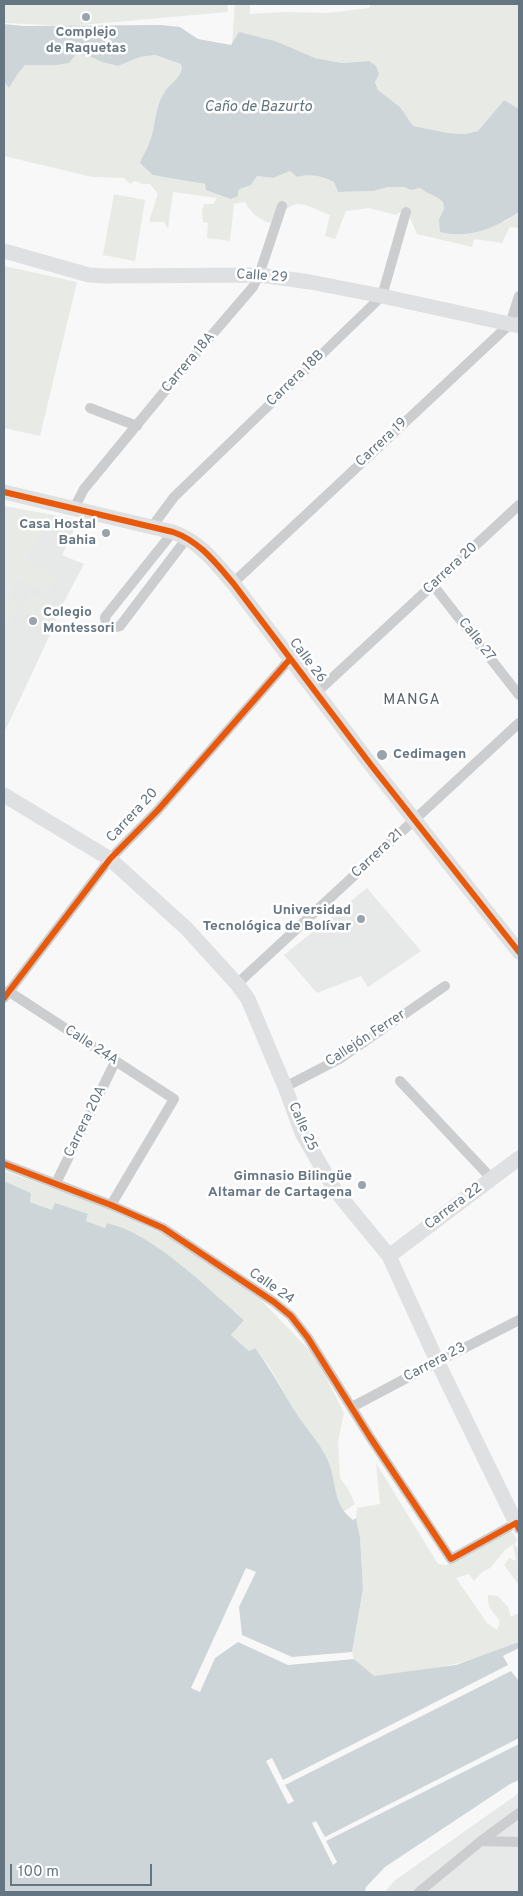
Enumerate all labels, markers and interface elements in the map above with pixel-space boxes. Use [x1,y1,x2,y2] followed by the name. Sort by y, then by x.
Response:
[80,11,92,23] marker: Complejo de Raquetas
[46,25,126,58] place label: Complejo de Raquetas
[204,99,312,117] water label: Caño de Bazurto
[236,267,288,287] street label: Calle 29
[159,329,219,397] street label: Carrera 18A
[264,347,328,411] street label: Carrera 18B
[353,415,411,471] street label: Carrera 19
[19,517,96,550] place label: Casa Hostal Bahia
[100,527,112,539] marker: Casa Hostal Bahia
[420,540,482,598] street label: Carrera 20
[43,605,114,638] place label: Colegio Montessori
[27,615,39,627] marker: Colegio Montessori
[454,615,498,665] street label: Calle 27
[285,635,329,687] street label: Calle 26
[383,692,441,710] district label: MANGA
[393,747,466,763] place label: Cedimagen
[375,748,389,762] marker: Cedimagen
[104,785,162,847] street label: Carrera 20
[349,826,407,882] street label: Carrera 21
[203,903,351,936] place label: Universidad Tecnológica de Bolívar
[355,913,367,925] marker: Universidad Tecnológica de Bolívar
[323,1007,409,1071] street label: Callejón Ferrer
[61,1022,121,1070] street label: Calle 24A
[62,1084,110,1160] street label: Carrera 20A
[284,1100,320,1154] street label: Calle 25
[208,1169,352,1202] place label: Gimnasio Bilingüe Altamar de Cartagena
[356,1179,368,1191] marker: Gimnasio Bilingüe Altamar de Cartagena
[422,1180,486,1234] street label: Carrera 22
[245,1265,297,1309] street label: Calle 24
[401,1340,469,1386] street label: Carrera 23
[12,1854,155,1886] scale bar
[18,1863,59,1882] text: 100 m

